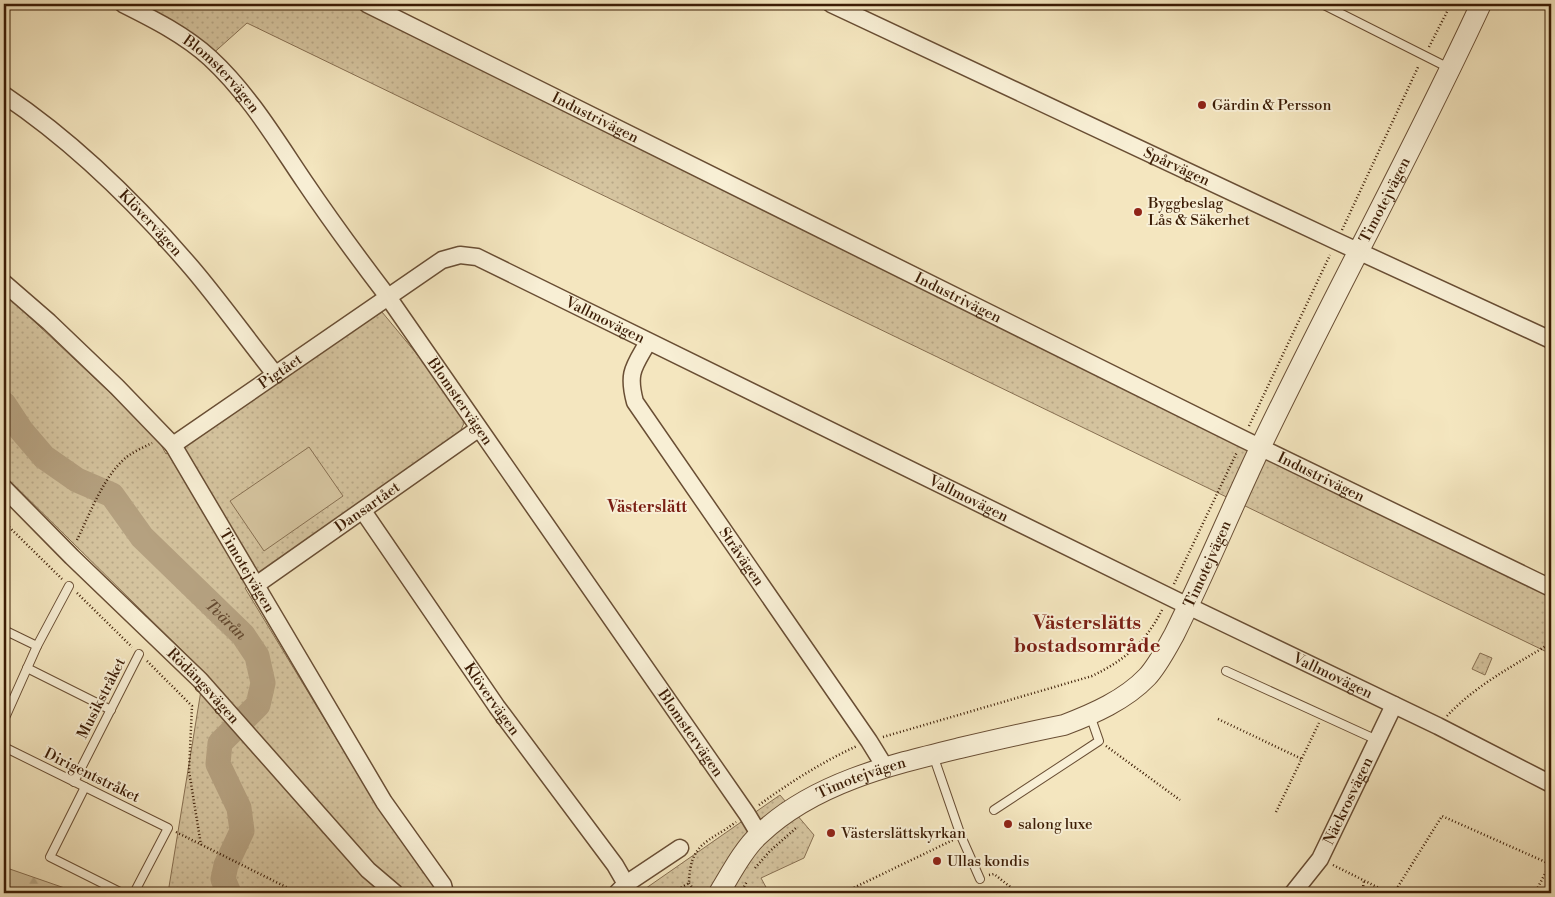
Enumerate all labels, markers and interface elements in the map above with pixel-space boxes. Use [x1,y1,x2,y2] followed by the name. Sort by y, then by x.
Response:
[178,30,264,117] street label: Blomstervägen
[549,88,642,147] street label: Industrivägen
[1212,96,1332,115] place label: Gärdin & Persson
[1196,99,1208,111] marker: Gärdin & Persson
[1140,143,1213,190] street label: Spårvägen
[1355,154,1415,246] street label: Timotejvägen
[114,186,186,260] street label: Klövervägen
[1147,194,1251,230] place label: Byggbeslag Lås & Säkerhet
[1132,206,1144,218] marker: Byggbeslag Lås & Säkerhet
[911,268,1005,328] street label: Industrivägen
[561,292,648,348] street label: Vallmovägen
[255,350,307,393] street label: Pigtået
[422,353,497,449] street label: Blomstervägen
[1274,448,1368,506] street label: Industrivägen
[925,471,1011,526] street label: Vallmovägen
[331,477,404,537] street label: Dansartået
[606,497,687,517] district label: Västerslätt
[1180,518,1236,611] street label: Timotejvägen
[714,524,768,590] street label: Stråvägen
[215,526,279,616] street label: Timotejvägen
[201,595,251,645] water label: Tvärån
[1014,611,1161,659] district label: Västerslätts bostadsområde
[163,644,243,728] street label: Rödängsvägen
[1289,648,1376,703] street label: Vallmovägen
[73,654,130,742] street label: Musikstråket
[460,659,524,739] street label: Klövervägen
[653,685,727,781] street label: Blomstervägen
[41,744,143,807] street label: Dirigentstråket
[813,753,908,803] street label: Timotejvägen
[1319,754,1378,848] street label: Näckrosvägen
[1018,815,1093,834] place label: salong luxe
[1002,818,1014,830] marker: salong luxe
[840,824,966,843] place label: Västerslättskyrkan
[825,827,837,839] marker: Västerslättskyrkan
[947,852,1029,871] place label: Ullas kondis
[931,855,943,867] marker: Ullas kondis

